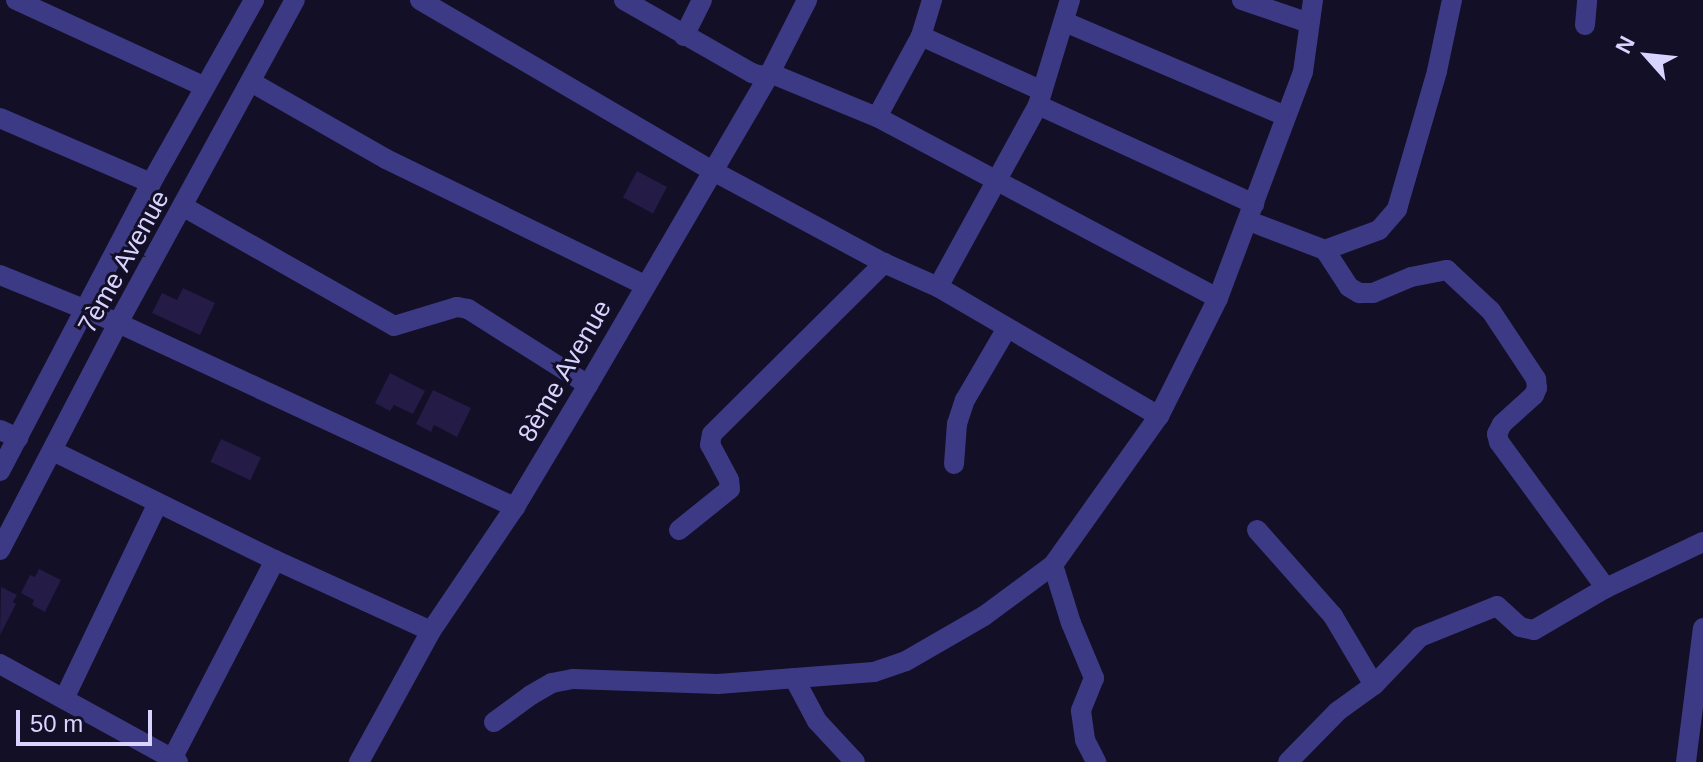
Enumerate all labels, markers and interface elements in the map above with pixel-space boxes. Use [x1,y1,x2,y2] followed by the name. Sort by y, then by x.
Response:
[1607,16,1687,96] north arrow
[1610,32,1640,58] text: N
[72,184,176,340] street label: 7ème Avenue
[511,294,619,448] street label: 8ème Avenue
[20,694,156,744] scale bar
[30,710,83,737] text: 50 m

